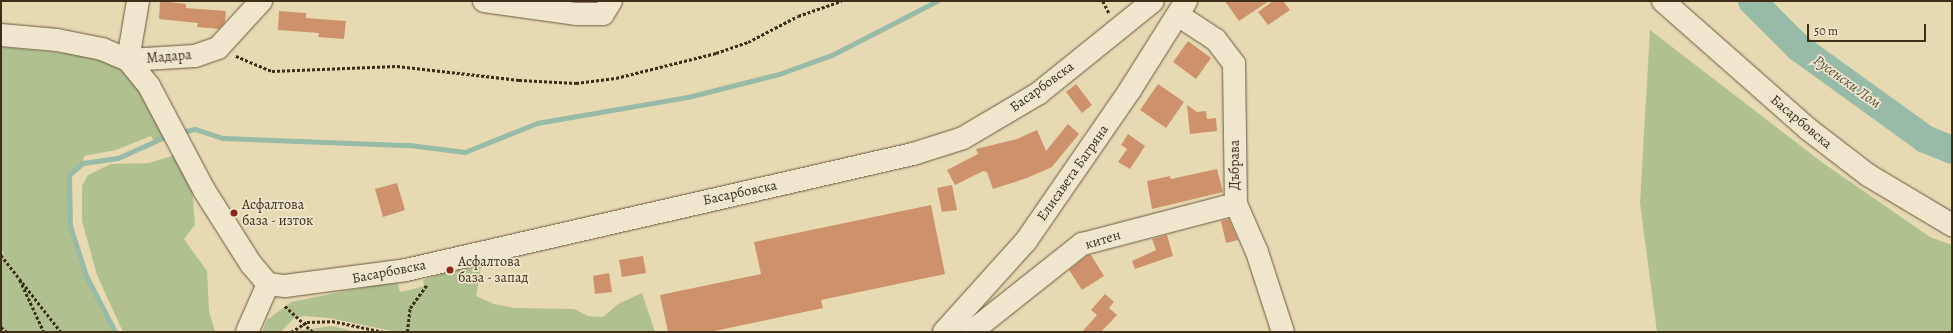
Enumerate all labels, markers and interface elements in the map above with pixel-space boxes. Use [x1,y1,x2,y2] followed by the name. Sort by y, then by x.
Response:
[1809,16,1928,42] scale bar
[1814,23,1838,39] text: 50 m
[146,47,192,67] street label: Мадара
[1810,51,1884,113] water label: Русенски Лом
[1007,58,1077,116] street label: Басарбовска
[1767,91,1835,153] street label: Басарбовска
[1034,122,1112,224] street label: Елисавета Багряна
[1227,140,1243,190] street label: Дъбрава
[702,177,778,209] street label: Басарбовска
[242,197,314,230] place label: Асфалтова база - изток
[229,208,239,218] marker: Асфалтова база - изток
[1083,227,1123,253] street label: китен
[458,254,529,286] place label: Асфалтова база - запад
[351,257,427,287] street label: Басарбовска
[445,265,455,275] marker: Асфалтова база - запад

